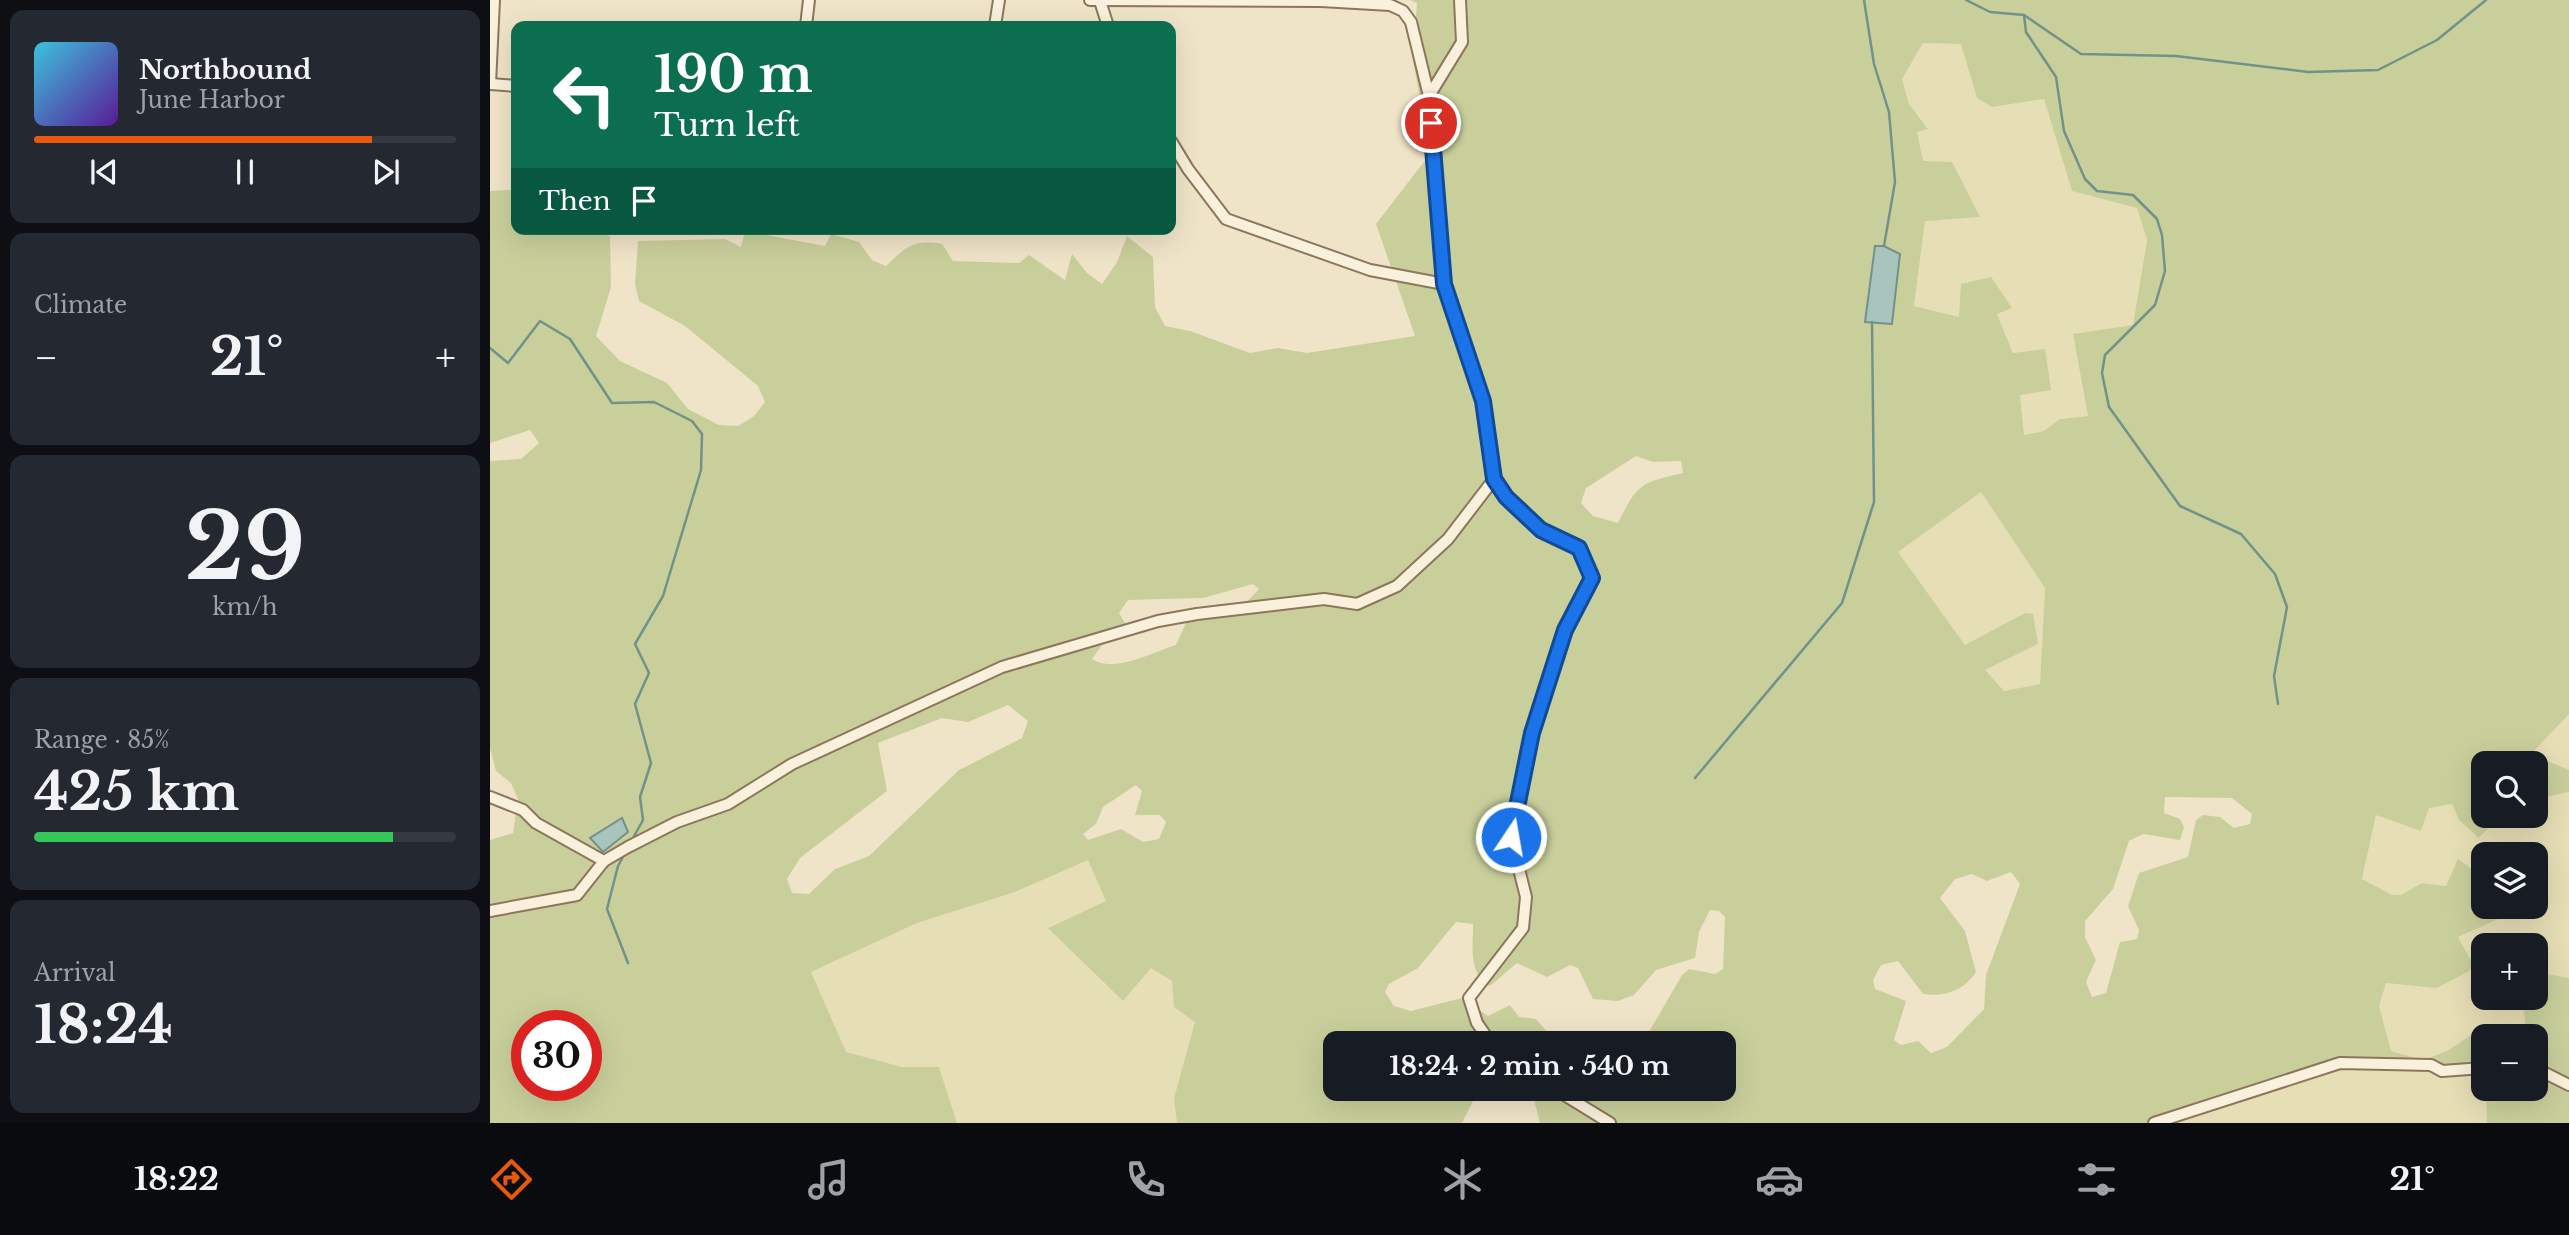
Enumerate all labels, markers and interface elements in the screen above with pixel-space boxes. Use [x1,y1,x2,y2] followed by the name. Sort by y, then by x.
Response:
[654,44,813,105] text: 190 m
[539,49,630,140] icon: left
[139,54,311,86] text: Northbound
[139,86,285,114] text: June Harbor
[1401,93,1461,153] pin
[1412,104,1450,142] icon: arrive
[654,105,800,145] text: Turn left
[85,153,123,191] icon: previous
[226,153,264,191] icon: pause
[367,153,405,191] icon: next
[625,182,663,220] icon: arrive
[539,185,611,217] text: Then
[34,291,127,319] text: Climate
[210,325,284,389] text: 21°
[34,334,58,381] text: −
[435,334,456,381] text: +
[185,491,305,604] text: 29
[212,593,278,621] text: km/h
[34,726,170,754] text: Range · 85%
[2471,751,2548,1101] map controls
[2471,751,2548,828] button: search
[34,760,239,824] text: 425 km
[1474,800,1548,874] position arrow
[2471,842,2548,919] button: layers
[2471,933,2548,1010] button: +
[34,959,115,987] text: Arrival
[34,993,173,1057] text: 18:24
[511,1010,602,1101] speed limit sign: 30
[2471,1024,2548,1101] button: −
[1389,1050,1670,1082] text: 18:24 · 2 min · 540 m
[487,1155,536,1204] icon: directions
[804,1155,853,1204] icon: music
[1121,1155,1170,1204] icon: phone
[1438,1155,1487,1204] icon: climate
[1755,1155,1804,1204] icon: car
[2072,1155,2121,1204] icon: filters
[134,1159,219,1199] text: 18:22
[2389,1159,2435,1199] text: 21°

